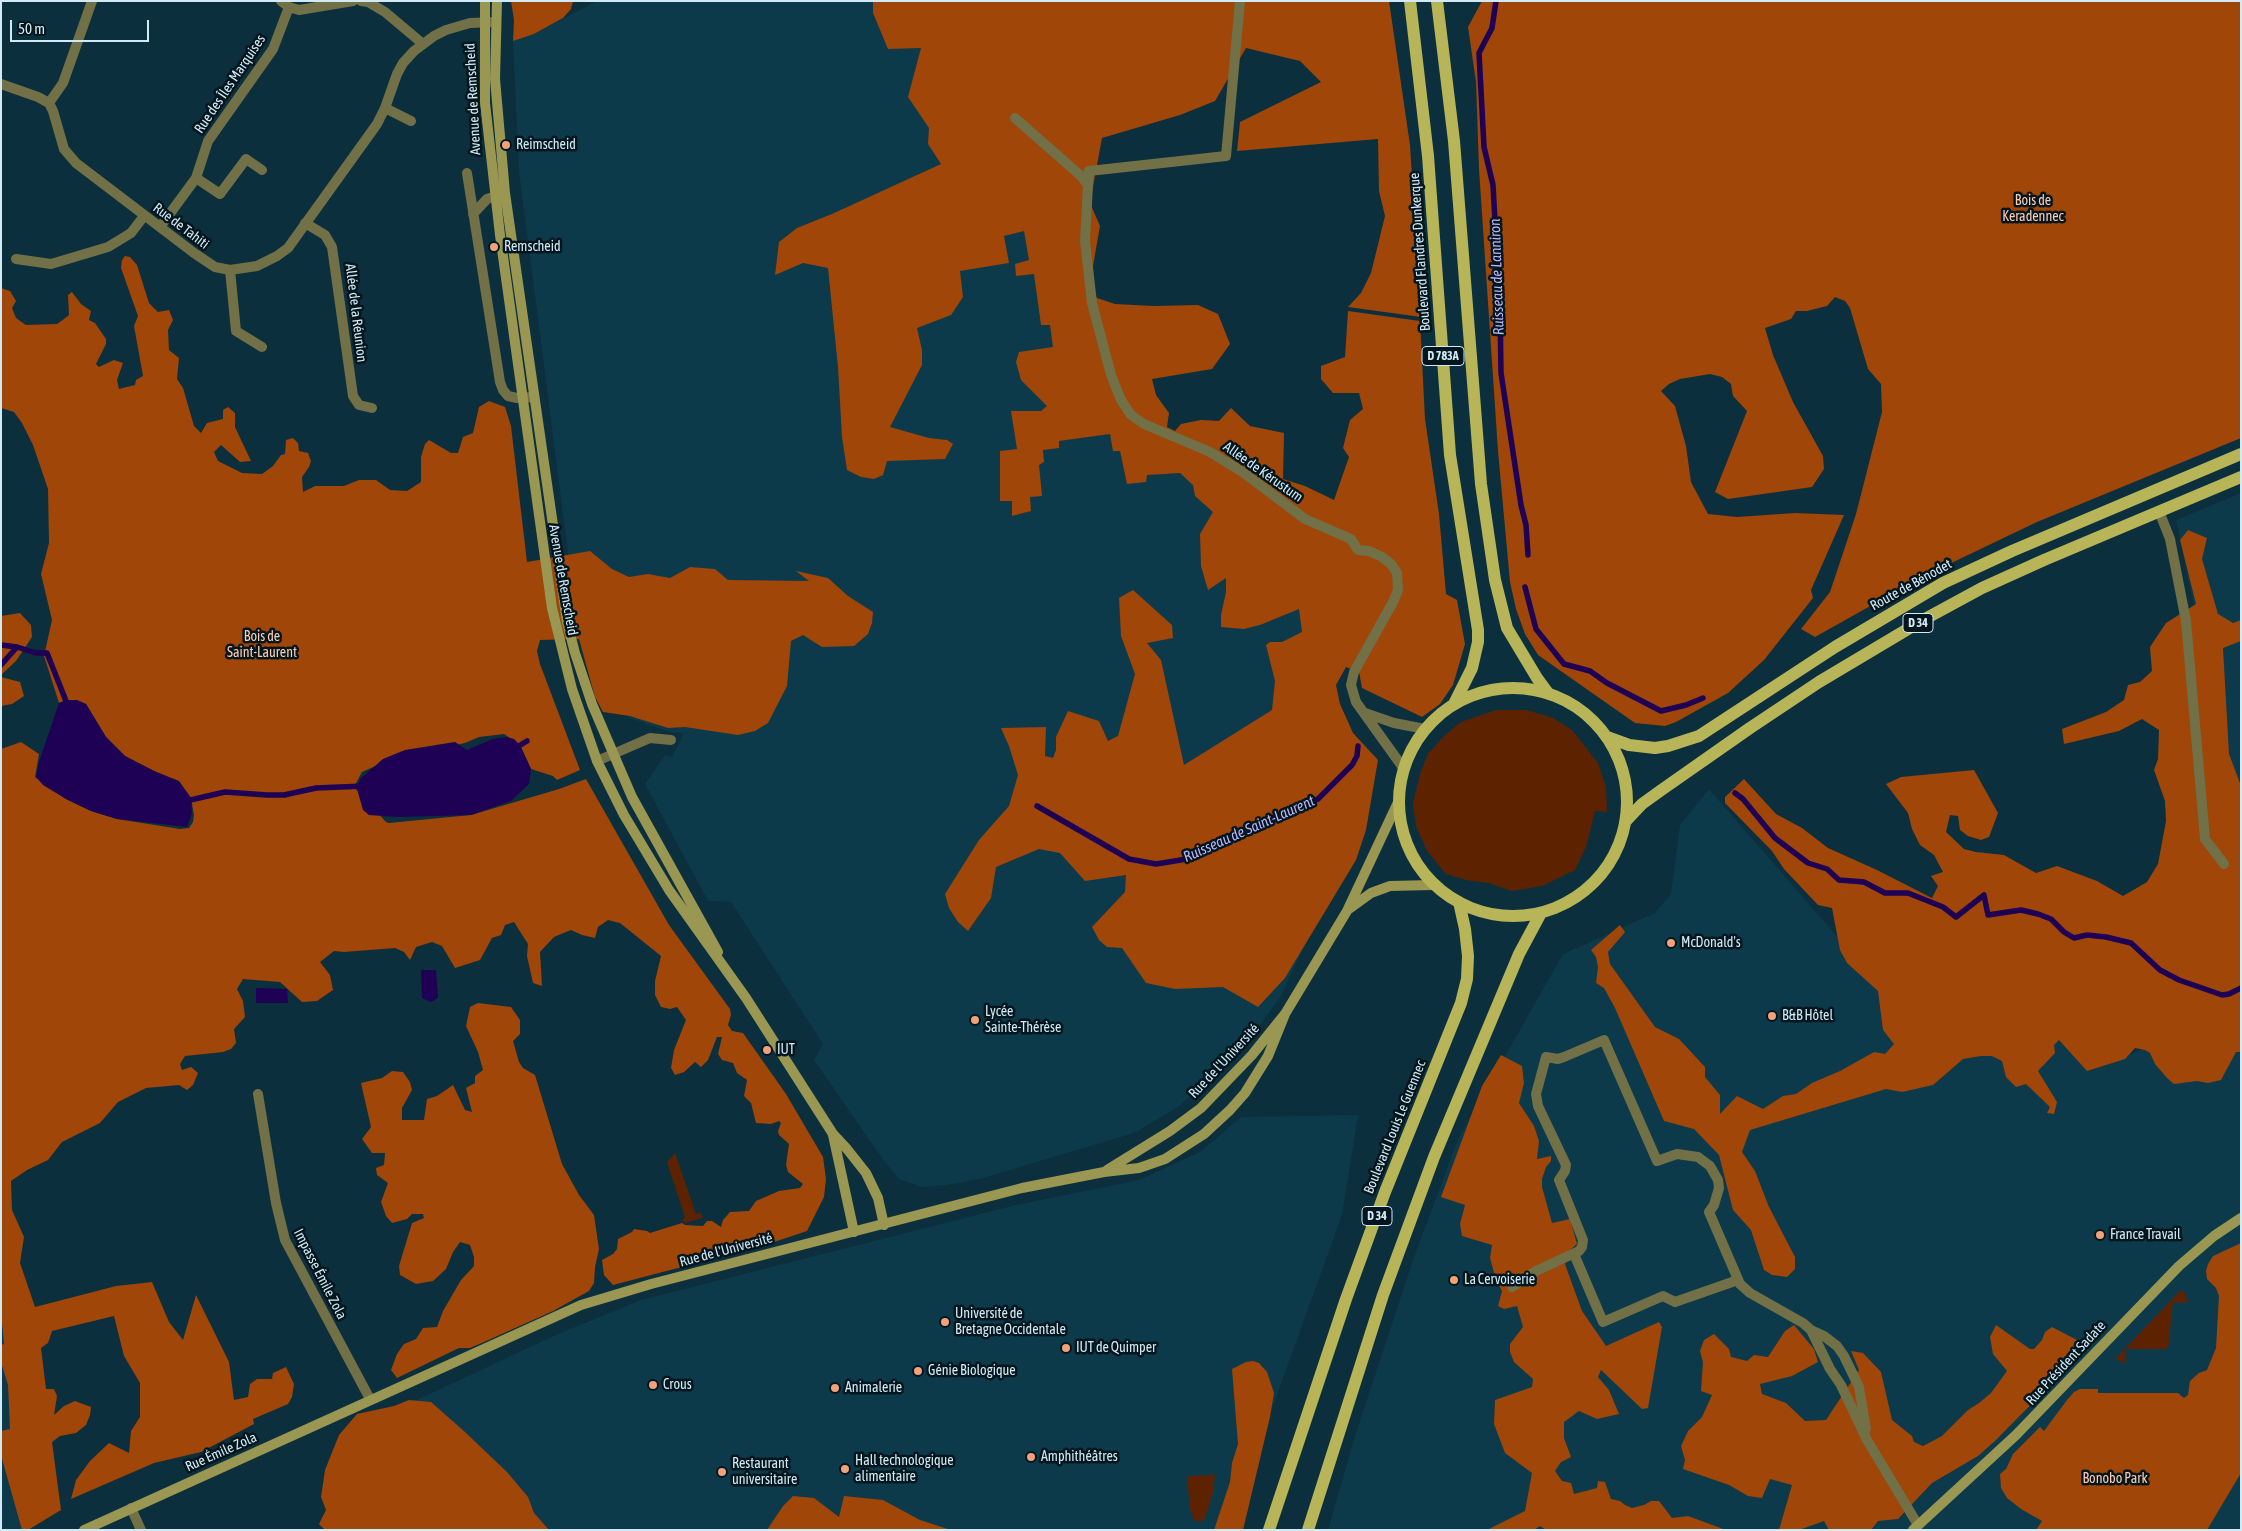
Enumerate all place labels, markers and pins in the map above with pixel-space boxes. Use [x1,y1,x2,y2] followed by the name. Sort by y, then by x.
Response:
[516,137,576,153] place label: Reimscheid
[500,139,512,151] marker: Reimscheid
[504,239,561,255] place label: Remscheid
[488,241,500,253] marker: Remscheid
[1681,935,1741,951] place label: McDonald's
[1665,937,1677,949] marker: McDonald's
[985,1004,1061,1036] place label: Lycée Sainte-Thérèse
[1782,1008,1833,1024] place label: B&B Hôtel
[1766,1010,1778,1022] marker: B&B Hôtel
[969,1014,981,1026] marker: Lycée Sainte-Thérèse
[777,1042,795,1058] place label: IUT
[761,1044,773,1056] marker: IUT
[2110,1227,2181,1243] place label: France Travail
[2094,1229,2106,1241] marker: France Travail
[1464,1272,1535,1288] place label: La Cervoiserie
[1448,1274,1460,1286] marker: La Cervoiserie
[955,1306,1066,1338] place label: Université de Bretagne Occidentale
[939,1316,951,1328] marker: Université de Bretagne Occidentale
[1076,1340,1156,1356] place label: IUT de Quimper
[1060,1342,1072,1354] marker: IUT de Quimper
[928,1363,1016,1379] place label: Génie Biologique
[912,1365,924,1377] marker: Génie Biologique
[663,1377,692,1393] place label: Crous
[647,1379,659,1391] marker: Crous
[845,1380,902,1396] place label: Animalerie
[829,1382,841,1394] marker: Animalerie
[1041,1449,1118,1465] place label: Amphithéâtres
[1025,1451,1037,1463] marker: Amphithéâtres
[855,1453,954,1485] place label: Hall technologique alimentaire
[732,1456,797,1488] place label: Restaurant universitaire
[839,1463,851,1475] marker: Hall technologique alimentaire
[716,1466,728,1478] marker: Restaurant universitaire

